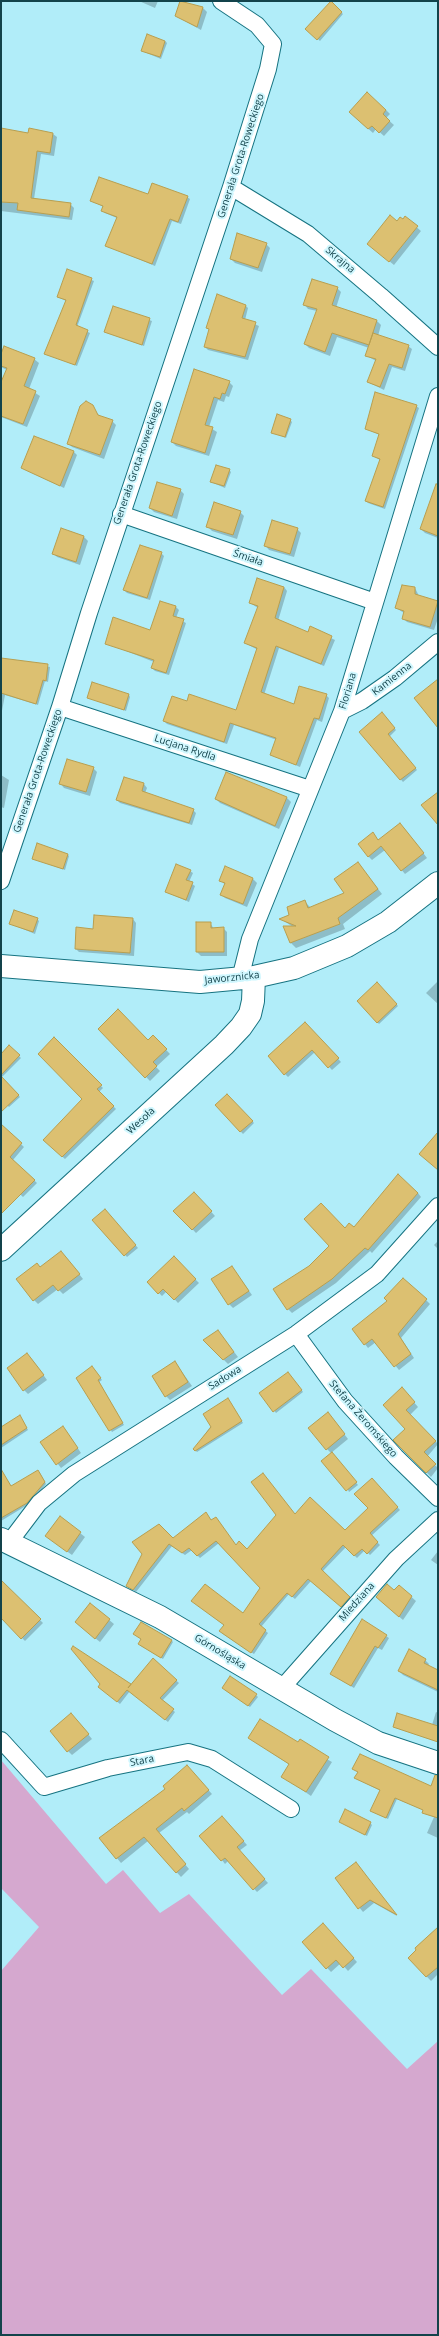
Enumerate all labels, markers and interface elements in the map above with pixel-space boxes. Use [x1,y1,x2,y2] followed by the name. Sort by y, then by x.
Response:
[215,92,267,220] street label: Generała Grota-Roweckiego
[323,244,357,276] street label: Skrajna
[111,400,165,526] street label: Generała Grota-Roweckiego
[231,547,265,569] street label: Śmiała
[370,660,414,698] street label: Kamienna
[337,671,359,711] street label: Floriana
[11,708,65,834] street label: Generała Grota-Roweckiego
[153,732,217,764] street label: Lucjana Rydla
[204,969,260,987] street label: Jaworznicka
[125,1105,157,1137] street label: Wesoła
[206,1363,244,1393] street label: Sadowa
[326,1378,400,1460] street label: Stefana Żeromskiego
[337,1580,377,1624] street label: Miedziana
[192,1632,248,1672] street label: Górnośląska
[129,1753,155,1769] street label: Stara

